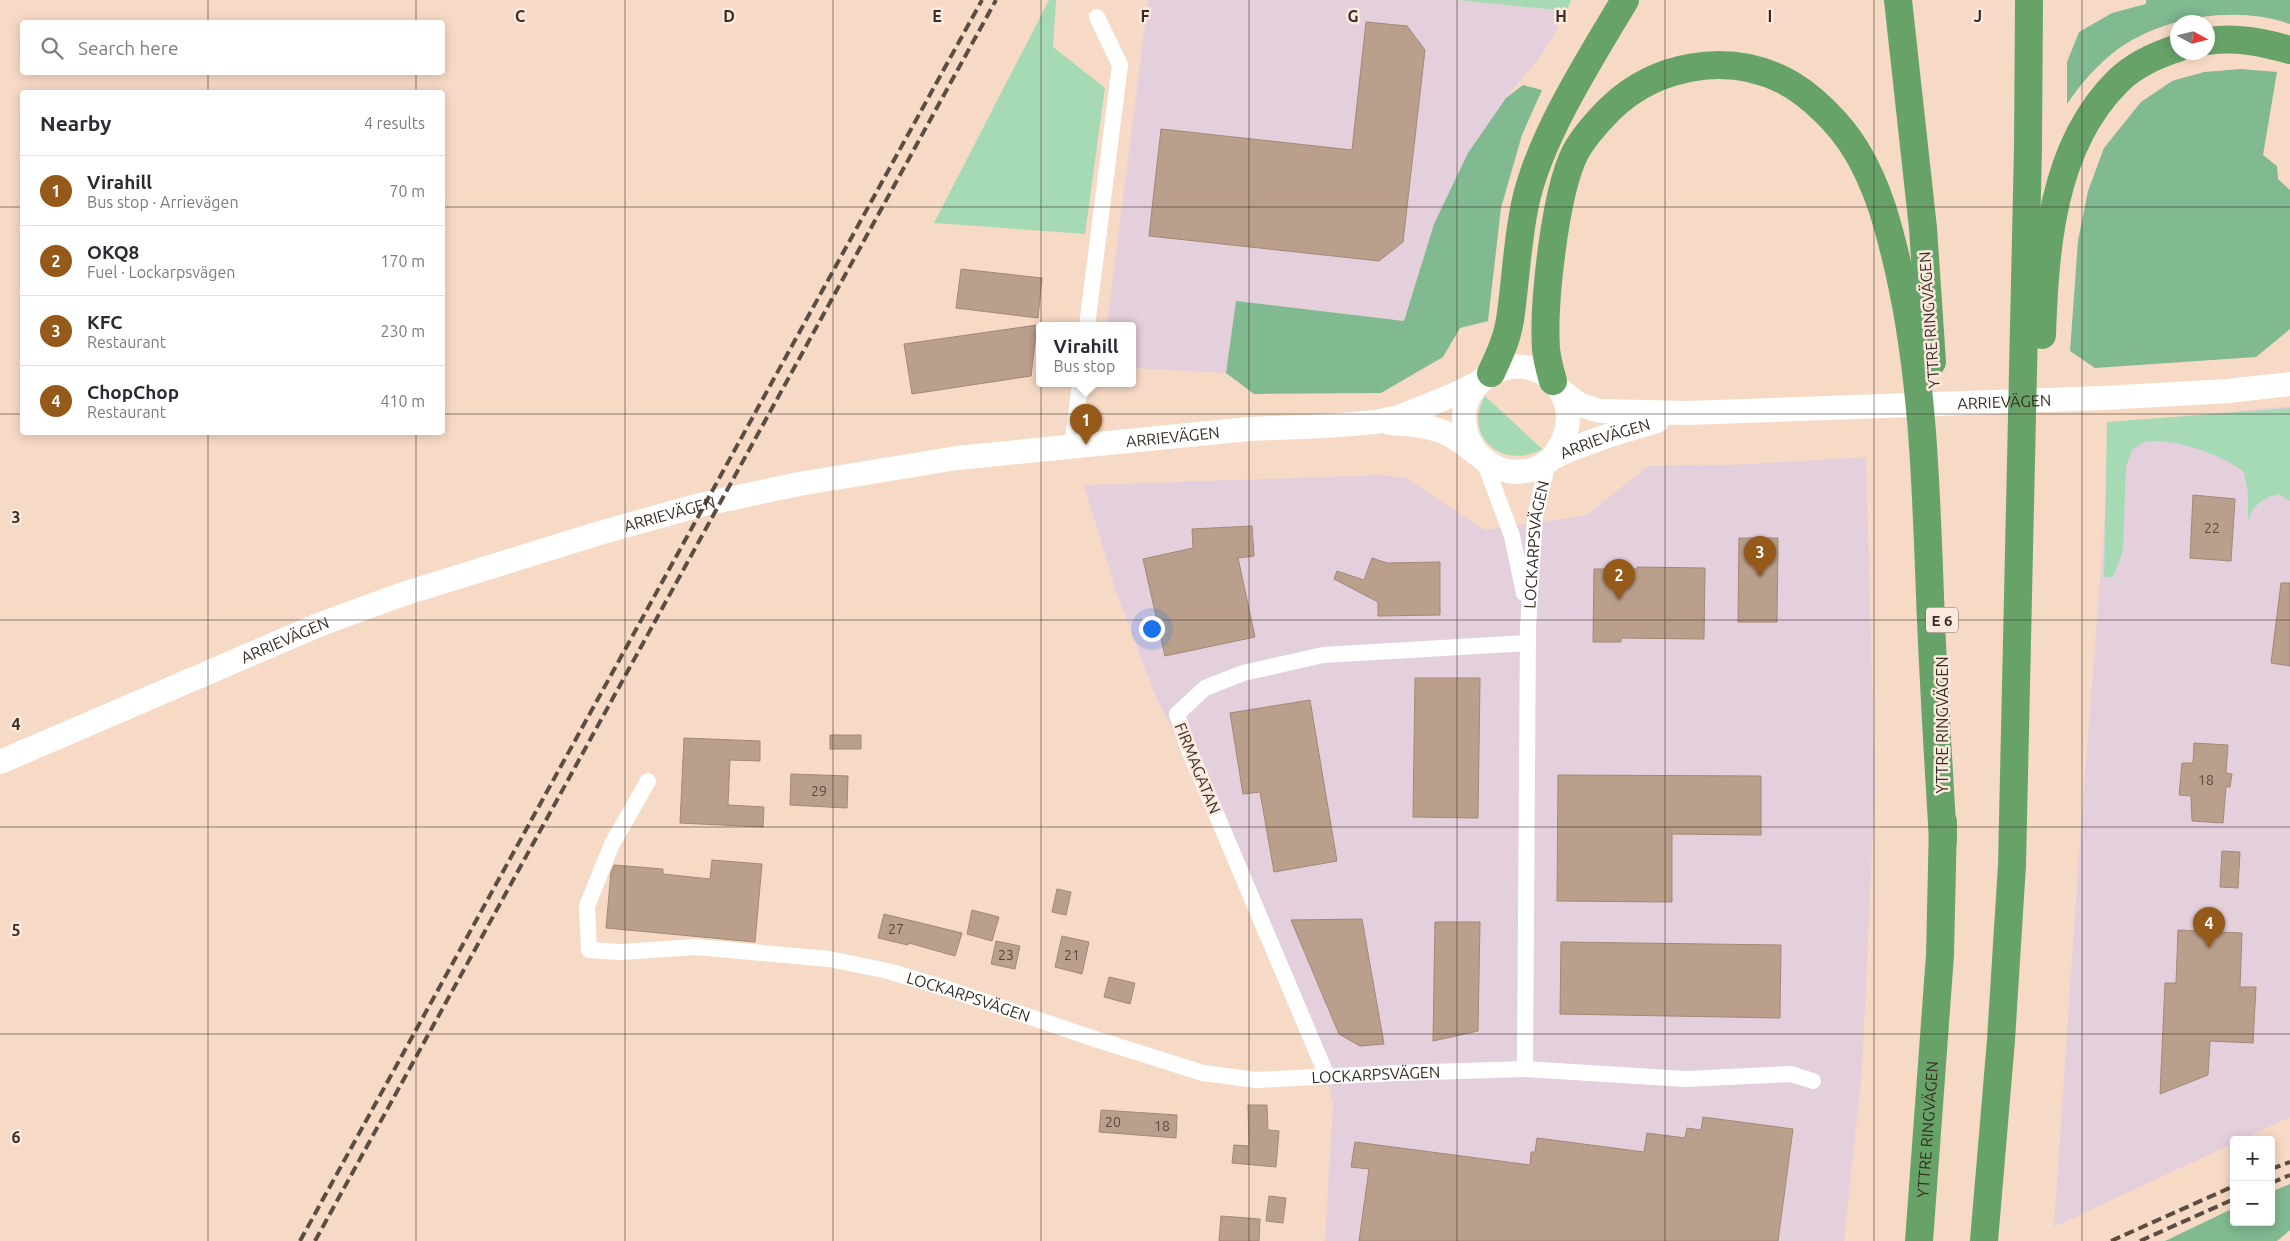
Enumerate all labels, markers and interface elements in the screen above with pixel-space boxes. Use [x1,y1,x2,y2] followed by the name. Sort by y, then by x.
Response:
[515,7,525,25] text: C
[723,7,735,25] text: D
[932,7,942,25] text: E
[1141,7,1150,25] text: F
[1347,7,1359,25] text: G
[1555,7,1567,25] text: H
[1768,7,1772,25] text: I
[1974,7,1982,25] text: J
[2170,15,2215,60] north arrow
[20,20,445,75] search box
[38,34,66,62] icon: search
[78,37,178,59] text: Search here
[40,111,111,135] text: Nearby
[364,114,425,132] text: 4 results
[87,171,152,193] text: Virahill
[51,182,61,200] text: 1
[389,182,425,200] text: 70 m
[87,193,239,211] text: Bus stop · Arrievägen
[87,241,139,263] text: OKQ8
[1915,251,1943,389] street label: YTTRE RINGVÄGEN
[51,252,61,270] text: 2
[380,252,425,270] text: 170 m
[87,263,235,281] text: Fuel · Lockarpsvägen
[87,311,122,333] text: KFC
[51,322,61,340] text: 3
[380,322,425,340] text: 230 m
[1036,322,1136,387] popup
[87,333,166,351] text: Restaurant
[1053,335,1119,357] text: Virahill
[1053,357,1115,375] text: Bus stop
[87,381,179,403] text: ChopChop
[1957,391,2052,412] street label: ARRIEVÄGEN
[51,392,61,410] text: 4
[380,392,425,410] text: 410 m
[87,403,166,421] text: Restaurant
[1070,404,1102,445] pin: 1
[1557,415,1652,462] street label: ARRIEVÄGEN
[1125,423,1221,450] street label: ARRIEVÄGEN
[1520,479,1552,609] street label: LOCKARPSVÄGEN
[622,493,717,535] street label: ARRIEVÄGEN
[11,508,21,526] text: 3
[2204,520,2220,536] house number: 22
[1744,536,1776,577] pin: 3
[1603,559,1635,600] pin: 2
[1926,608,1958,632] road number: E 6
[238,613,331,666] street label: ARRIEVÄGEN
[1139,616,1165,642] your location
[1933,656,1951,794] street label: YTTRE RINGVÄGEN
[11,715,21,733] text: 4
[1172,720,1224,816] street label: FIRMAGATAN
[2198,772,2214,788] house number: 18
[811,783,827,799] house number: 29
[2193,907,2225,948] pin: 4
[11,921,21,939] text: 5
[888,921,904,937] house number: 27
[998,947,1014,963] house number: 23
[1064,947,1080,963] house number: 21
[905,968,1033,1025] street label: LOCKARPSVÄGEN
[1913,1060,1941,1198] street label: YTTRE RINGVÄGEN
[1311,1063,1441,1086] street label: LOCKARPSVÄGEN
[1105,1114,1121,1130] house number: 20
[1154,1118,1170,1134] house number: 18
[11,1128,21,1146] text: 6
[2230,1136,2275,1226] map controls
[2230,1136,2275,1181] button: +
[2230,1181,2275,1226] button: −

